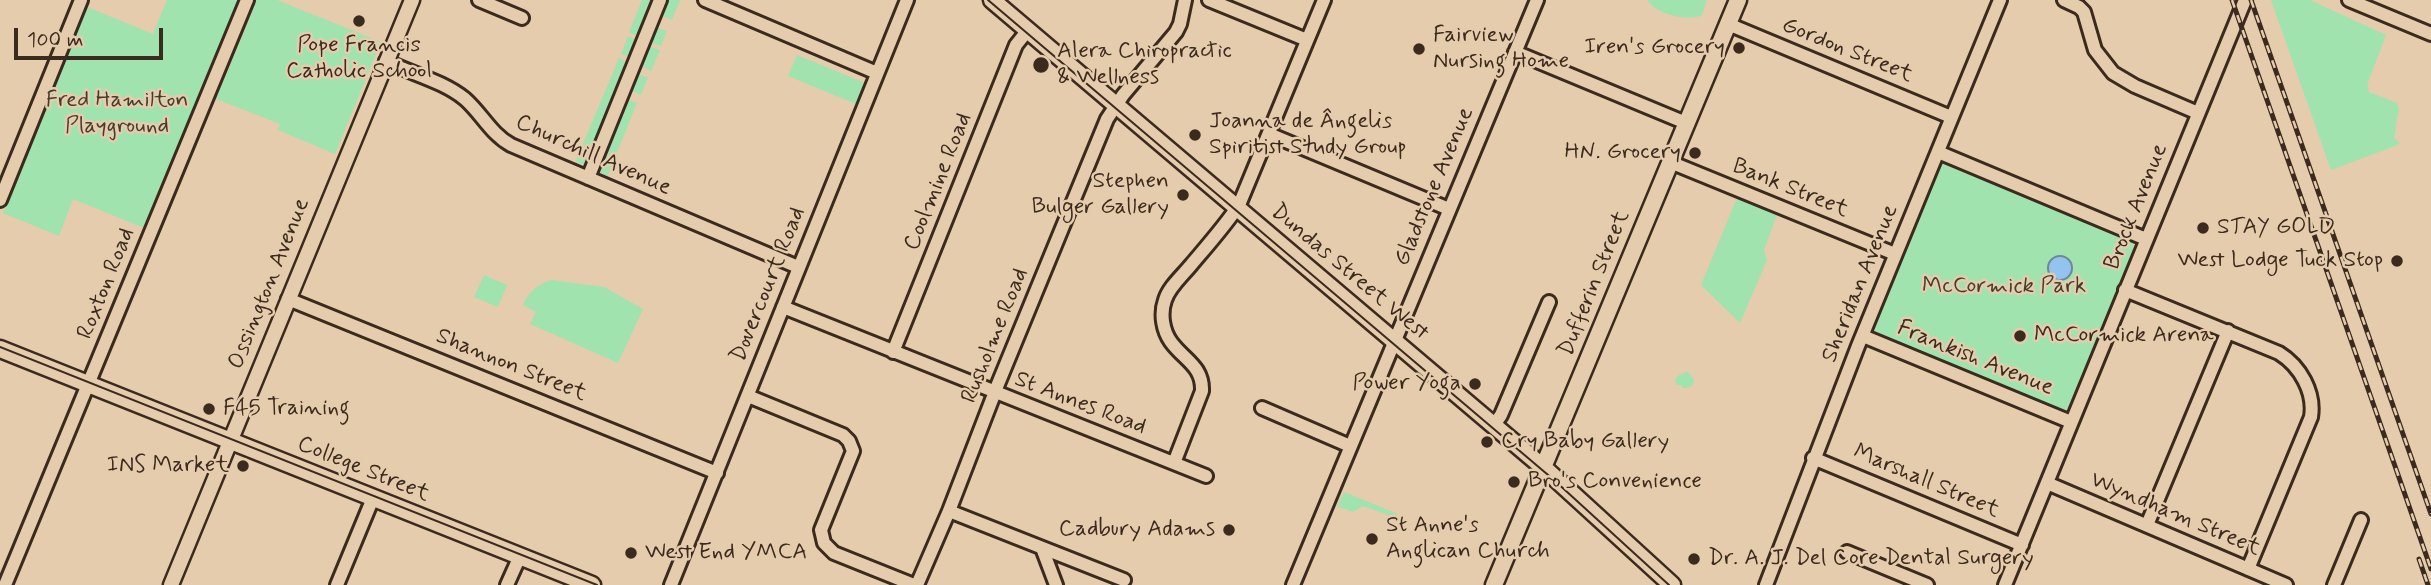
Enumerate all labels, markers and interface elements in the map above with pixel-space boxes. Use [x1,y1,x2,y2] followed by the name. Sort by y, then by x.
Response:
[1777,12,1917,90] street label: Gordon Street
[351,13,367,29] marker: Pope Francis Catholic School
[18,14,166,58] scale bar
[1433,22,1569,76] place label: Fairview Nursing Home
[27,26,83,54] text: 100 m
[286,32,432,86] place label: Pope Francis Catholic School
[1584,34,1725,62] place label: Iren's Grocery
[1057,38,1232,92] place label: Alera Chiropractic & Wellness
[1731,40,1747,56] marker: Iren's Grocery
[1411,41,1427,57] marker: Fairview Nursing Home
[1031,55,1051,75] marker: Alera Chiropractic & Wellness
[46,87,188,141] park label: Fred Hamilton Playground
[1389,103,1481,271] street label: Gladstone Avenue
[1209,108,1407,162] place label: Joanna de Ângelis Spiritist Study Group
[511,109,675,203] street label: Churchill Avenue
[899,109,979,255] street label: Coolmine Road
[1187,127,1203,143] marker: Joanna de Ângelis Spiritist Study Group
[1565,139,1681,167] place label: HN. Grocery
[2099,140,2175,274] street label: Brock Avenue
[1687,145,1703,161] marker: HN. Grocery
[1728,153,1852,225] street label: Bank Street
[1032,168,1169,222] place label: Stephen Bulger Gallery
[1175,187,1191,203] marker: Stephen Bulger Gallery
[223,194,317,374] street label: Ossington Avenue
[1264,199,1434,347] street label: Dundas Street West
[1817,201,1905,367] street label: Sheridan Avenue
[725,204,813,366] street label: Dovercourt Road
[1553,207,1637,361] street label: Dufferin Street
[2217,214,2335,242] place label: STAY GOLD
[2195,220,2211,236] marker: STAY GOLD
[72,224,142,344] street label: Roxton Road
[2178,247,2383,275] place label: West Lodge Tuck Stop
[2389,253,2405,269] marker: West Lodge Tuck Stop
[956,264,1036,408] street label: Rusholme Road
[1922,273,2086,301] park label: McCormick Park
[1893,315,2057,403] street label: Frankish Avenue
[2034,322,2214,350] place label: McCormick Arena
[432,323,590,409] street label: Shannon Street
[2012,328,2028,344] marker: McCormick Arena
[1010,366,1150,442] street label: St Annes Road
[1353,370,1461,398] place label: Power Yoga
[1467,376,1483,392] marker: Power Yoga
[223,395,350,423] place label: F45 Training
[201,401,217,417] marker: F45 Training
[1501,428,1669,456] place label: Cry Baby Gallery
[293,431,433,509] street label: College Street
[1479,434,1495,450] marker: Cry Baby Gallery
[1849,439,2003,525] street label: Marshall Street
[107,452,229,480] place label: INS Market
[235,458,251,474] marker: INS Market
[2086,467,2264,563] street label: Wyndham Street
[1528,468,1702,496] place label: Bro's Convenience
[1506,474,1522,490] marker: Bro's Convenience
[1386,512,1550,566] place label: St Anne's Anglican Church
[1059,516,1215,544] place label: Cadbury Adams
[1221,522,1237,538] marker: Cadbury Adams
[1364,531,1380,547] marker: St Anne's Anglican Church
[645,539,807,567] place label: West End YMCA
[623,545,639,561] marker: West End YMCA
[1708,545,2034,573] place label: Dr. A. J. Del Core Dental Surgery
[1686,551,1702,567] marker: Dr. A. J. Del Core Dental Surgery

